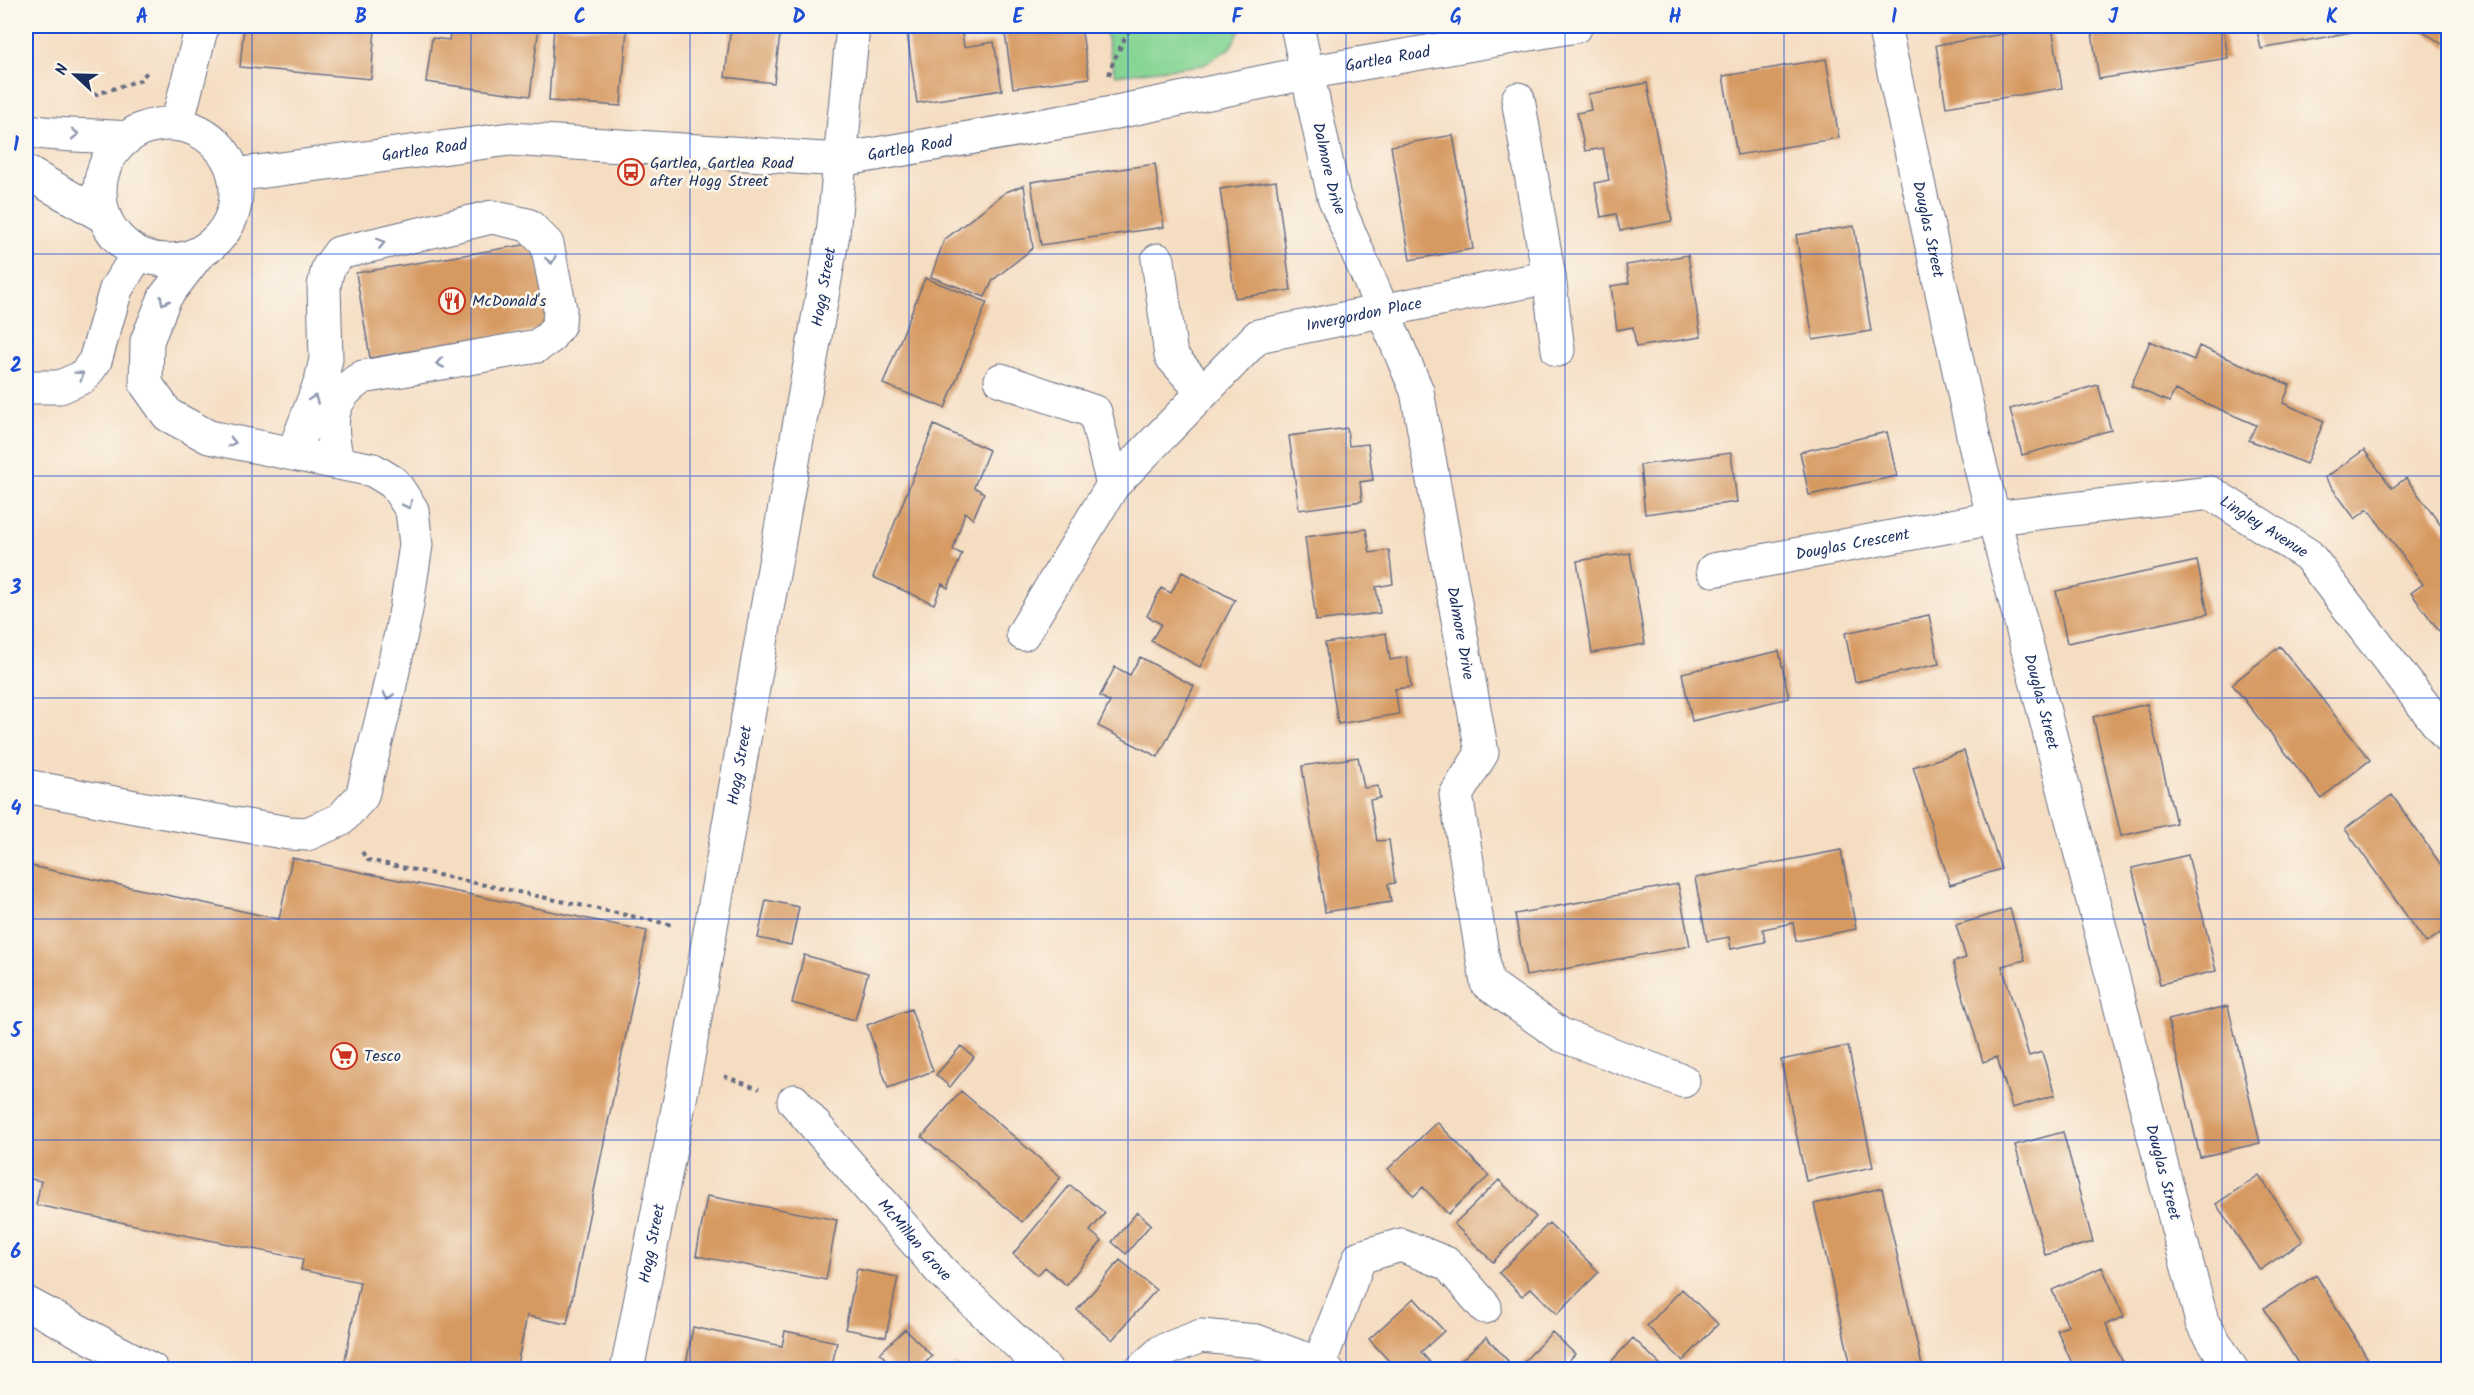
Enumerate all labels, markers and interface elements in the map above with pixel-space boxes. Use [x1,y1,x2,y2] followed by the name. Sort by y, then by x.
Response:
[136,2,148,34] text: A
[355,2,367,34] text: B
[574,2,586,34] text: C
[792,2,806,34] text: D
[1012,2,1024,34] text: E
[1232,2,1244,34] text: F
[1450,2,1462,34] text: G
[1668,2,1682,34] text: H
[1891,2,1897,34] text: I
[2108,2,2119,34] text: J
[2326,2,2338,34] text: K
[1343,39,1433,78] street label: Gartlea Road
[45,45,105,105] north arrow
[49,61,76,79] text: N
[1306,120,1353,219] street label: Dalmore Drive
[71,128,80,140] one-way arrow
[866,128,955,168] street label: Gartlea Road
[13,130,19,162] text: 1
[380,132,470,168] street label: Gartlea Road
[650,151,794,194] place label: Gartlea, Gartlea Road after Hogg Street
[616,157,646,187] bus stop icon: Gartlea, Gartlea Road after Hogg Street
[1906,179,1951,281] street label: Douglas Street
[375,238,385,251] one-way arrow
[804,244,843,328] street label: Hogg Street
[543,255,556,265] one-way arrow
[437,286,467,316] restaurant icon: McDonald's
[472,289,547,314] place label: McDonald's
[1304,291,1424,338] street label: Invergordon Place
[160,295,172,306] one-way arrow
[10,351,22,383] text: 2
[435,356,445,369] one-way arrow
[73,372,84,383] one-way arrow
[307,395,320,405] one-way arrow
[227,435,237,448] one-way arrow
[2215,489,2313,565] street label: Lingley Avenue
[400,499,412,510] one-way arrow
[1794,521,1913,567] street label: Douglas Crescent
[10,573,22,605] text: 3
[1440,585,1481,682] street label: Dalmore Drive
[2017,651,2066,753] street label: Douglas Street
[382,691,395,701] one-way arrow
[720,723,759,807] street label: Hogg Street
[11,794,22,826] text: 4
[10,1016,23,1048] text: 5
[329,1041,359,1071] supermarket icon: Tesco
[364,1044,401,1069] place label: Tesco
[2139,1122,2188,1224] street label: Douglas Street
[871,1193,957,1287] street label: McMillan Grove
[632,1201,672,1285] street label: Hogg Street
[11,1237,22,1269] text: 6

